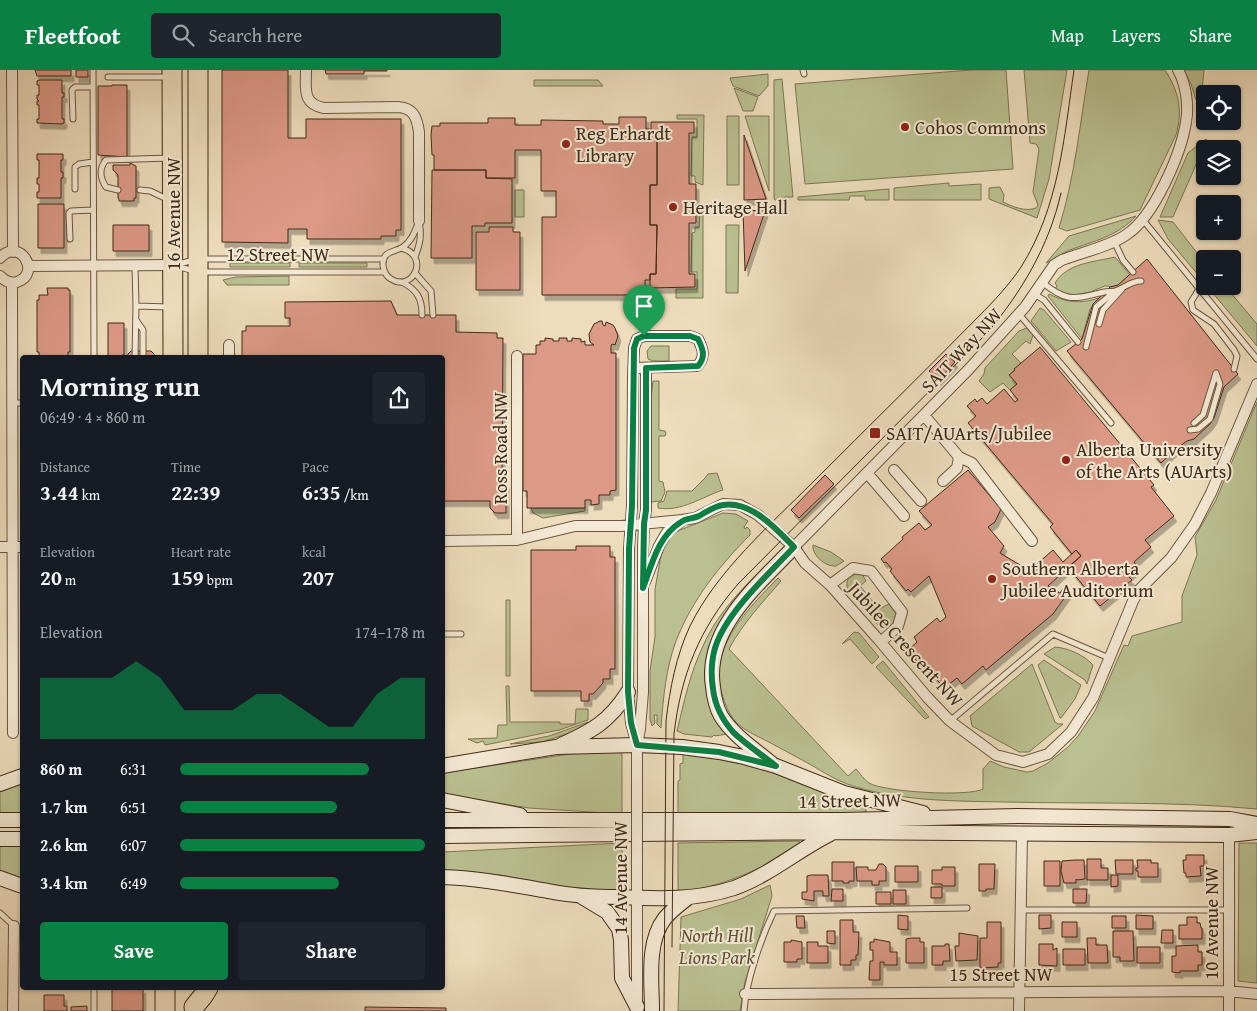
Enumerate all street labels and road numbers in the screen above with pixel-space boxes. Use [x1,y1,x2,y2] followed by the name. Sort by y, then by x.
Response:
[159,157,187,271] street label: 16 Avenue NW
[226,240,330,268] street label: 12 Street NW
[914,301,1008,399] street label: SAIT Way NW
[486,392,514,504] street label: Ross Road NW
[841,573,970,713] street label: Jubilee Crescent NW
[798,785,902,815] street label: 14 Street NW
[606,821,634,935] street label: 14 Avenue NW
[1197,866,1225,980] street label: 10 Avenue NW
[949,960,1053,988] street label: 15 Street NW

